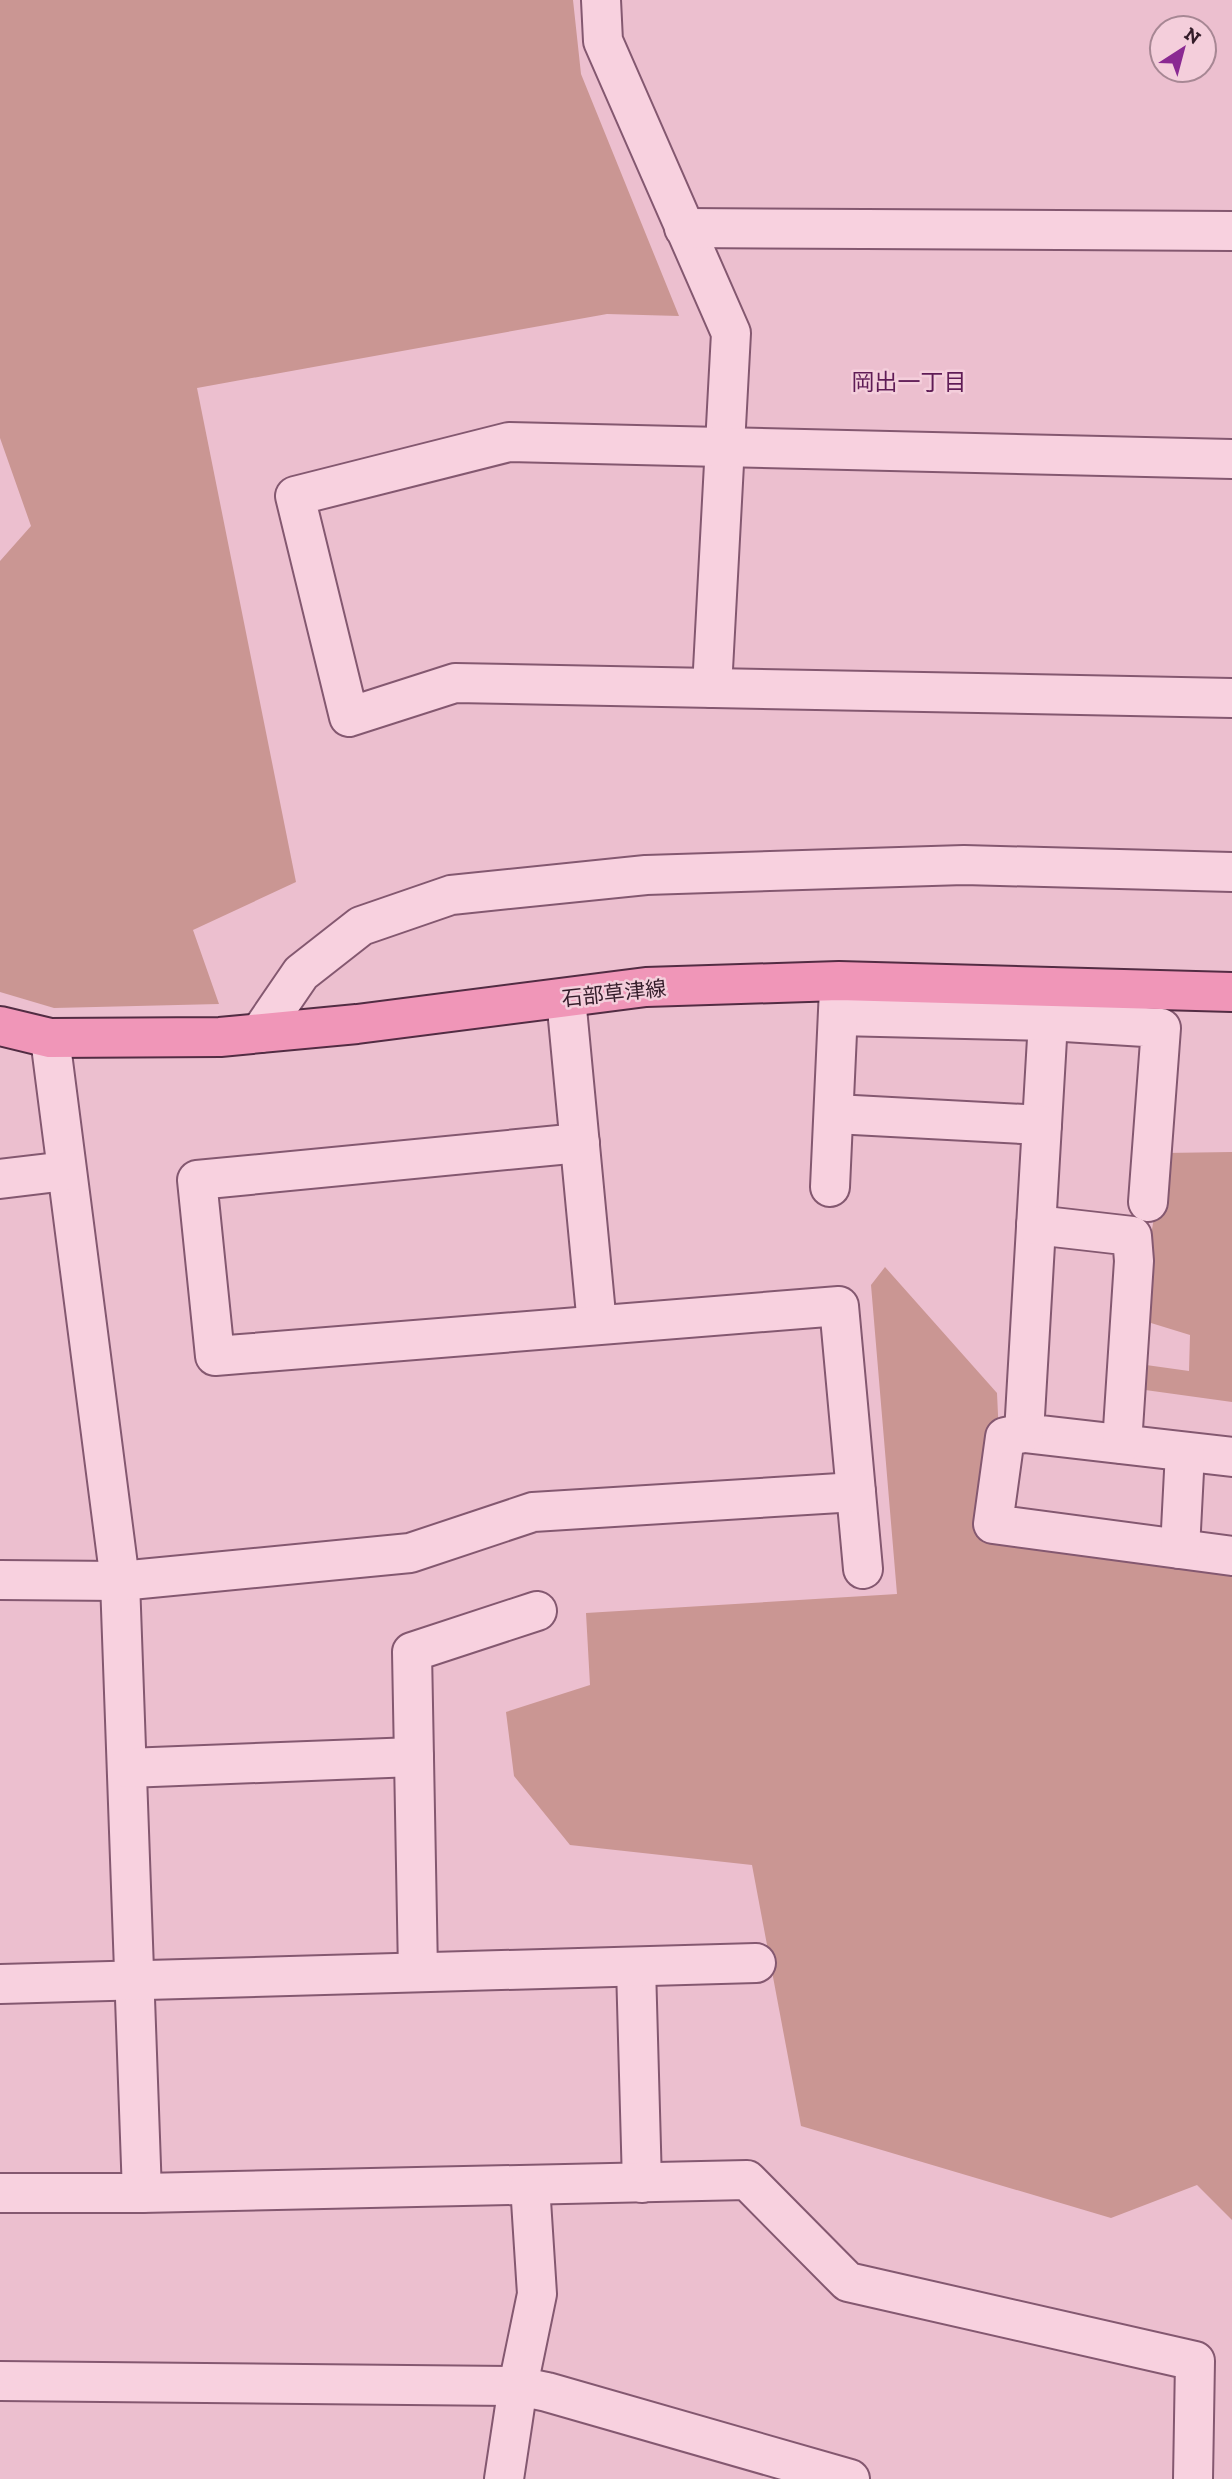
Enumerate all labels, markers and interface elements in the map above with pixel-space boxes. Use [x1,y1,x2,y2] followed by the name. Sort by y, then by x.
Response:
[1148,14,1218,84] north arrow
[1180,22,1205,49] text: N
[852,368,967,396] district label: 岡出一丁目
[560,975,668,1011] street label: 石部草津線

